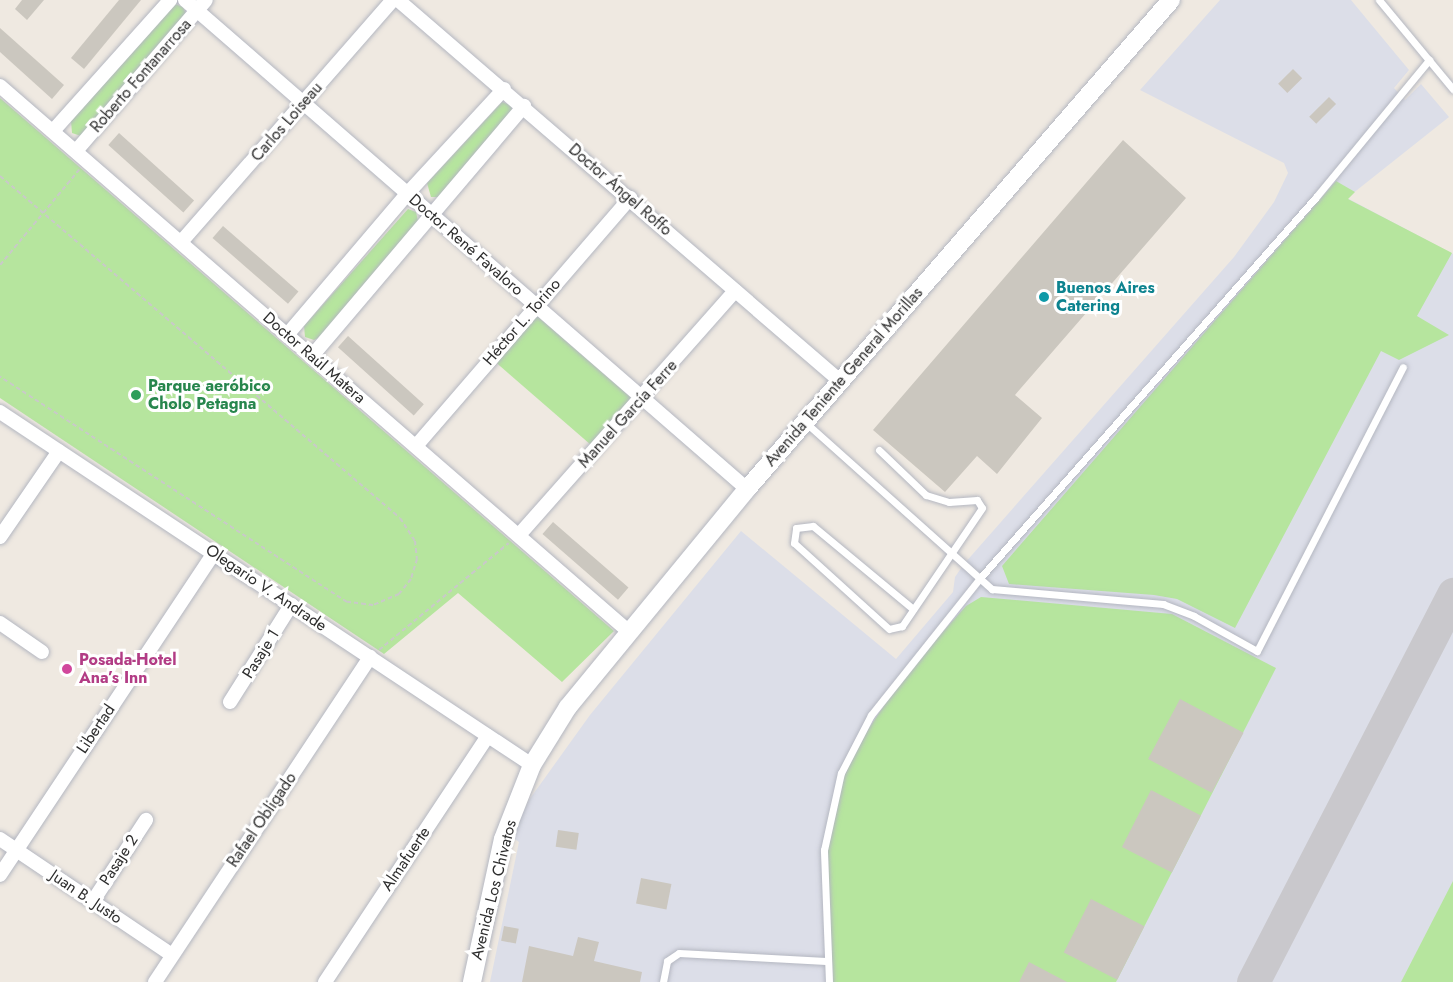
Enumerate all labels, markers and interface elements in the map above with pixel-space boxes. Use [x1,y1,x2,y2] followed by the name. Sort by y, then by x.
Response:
[87,15,195,137] street label: Roberto Fontanarrosa
[247,78,327,166] street label: Carlos Loiseau
[564,140,676,240] street label: Doctor Ángel Roffo
[405,190,527,300] street label: Doctor René Favaloro
[479,275,565,369] street label: Héctor L. Torino
[1056,278,1155,316] place label: Buenos Aires Catering
[761,284,927,470] street label: Avenida Teniente General Morillas
[1037,290,1051,304] marker: Buenos Aires Catering
[259,308,369,408] street label: Doctor Raúl Matera
[575,356,681,472] street label: Manuel García Ferre
[148,376,271,414] place label: Parque aeróbico Cholo Petagna
[129,388,143,402] marker: Parque aeróbico Cholo Petagna
[202,540,330,636] street label: Olegario V. Andrade
[238,626,284,682] street label: Pasaje 1
[79,650,176,688] place label: Posada-Hotel Ana’s Inn
[60,662,74,676] marker: Posada-Hotel Ana’s Inn
[73,701,119,757] street label: Libertad
[223,769,301,871] street label: Rafael Obligado
[467,818,521,962] street label: Avenida Los Chivatos
[378,823,434,895] street label: Almafuerte
[96,831,142,889] street label: Pasaje 2
[46,866,126,928] street label: Juan B. Justo

